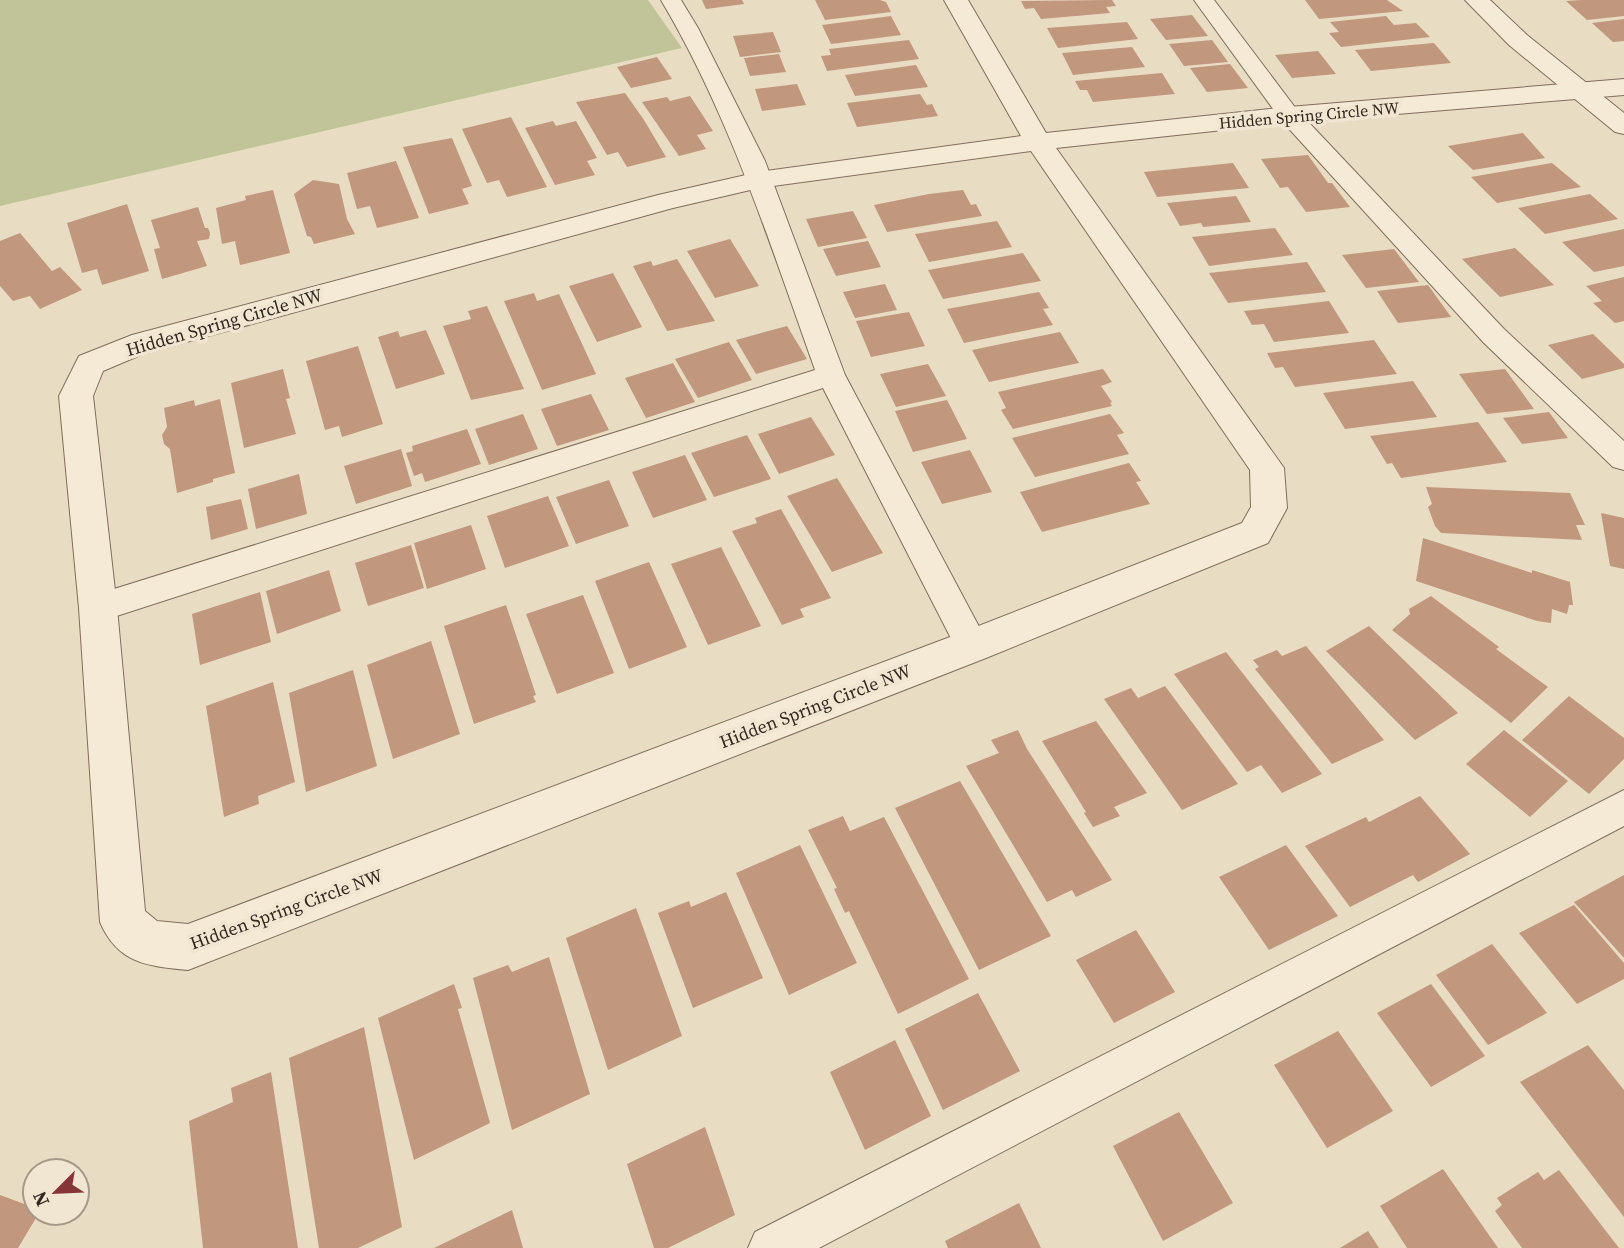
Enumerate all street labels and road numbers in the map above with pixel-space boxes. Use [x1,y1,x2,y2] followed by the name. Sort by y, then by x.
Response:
[1218,96,1401,134] street label: Hidden Spring Circle NW
[123,282,326,362] street label: Hidden Spring Circle NW
[716,658,915,754] street label: Hidden Spring Circle NW
[186,862,386,955] street label: Hidden Spring Circle NW

